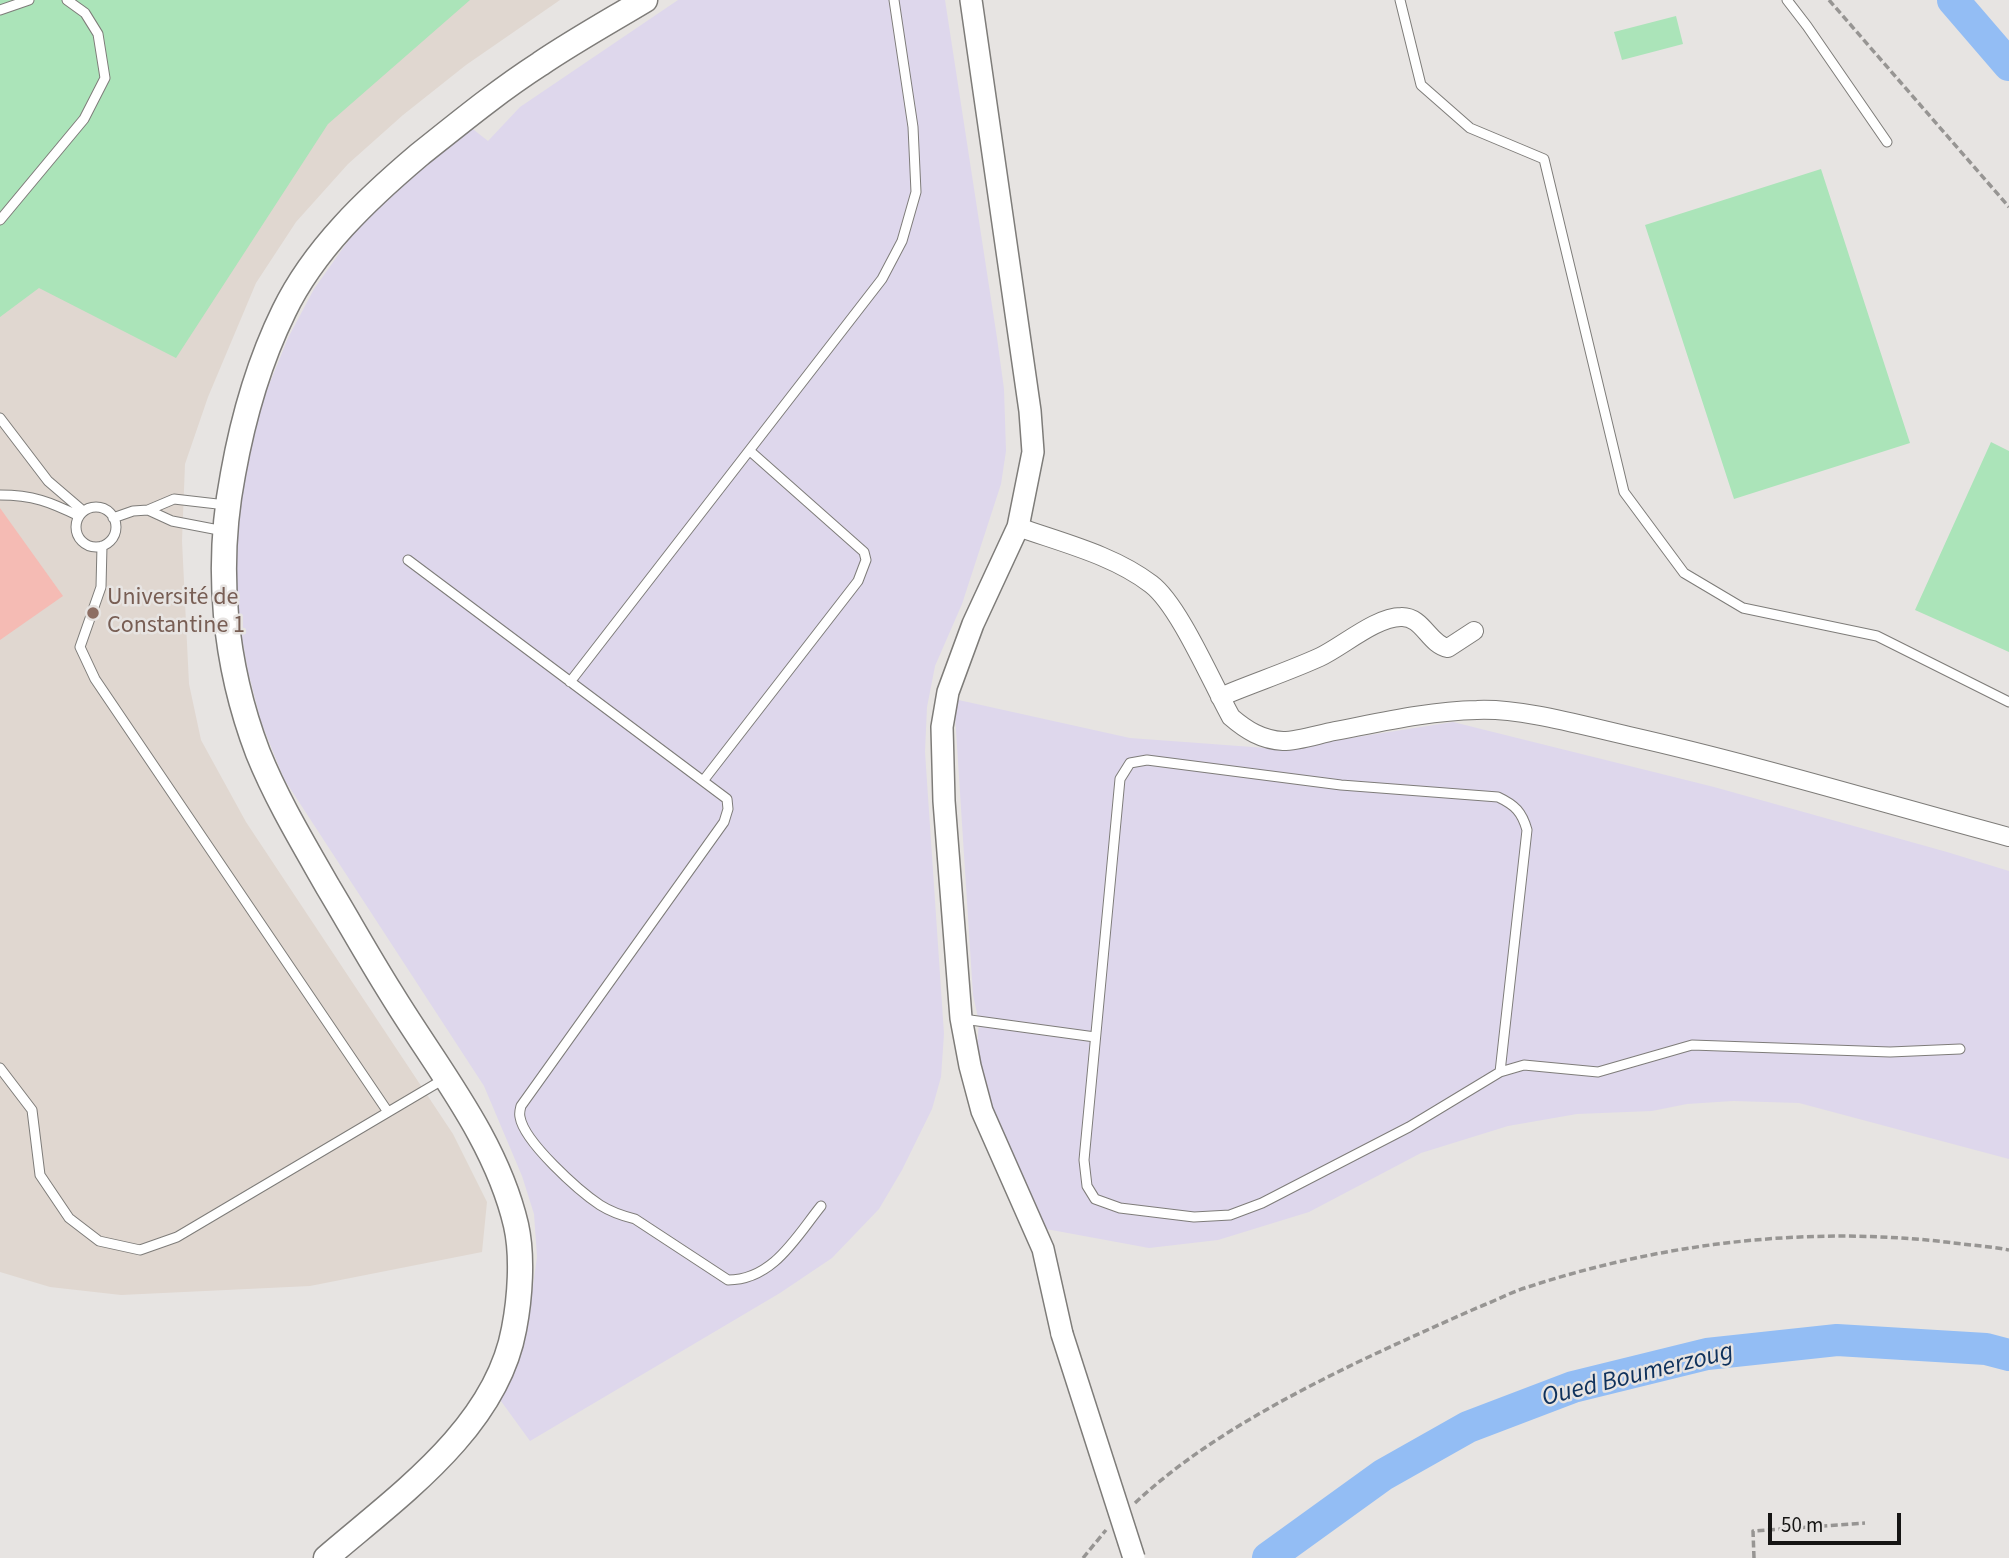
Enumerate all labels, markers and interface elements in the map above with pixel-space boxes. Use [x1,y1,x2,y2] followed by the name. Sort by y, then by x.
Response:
[107,585,245,641] place label: Université de Constantine 1
[85,605,101,621] marker: Université de Constantine 1
[1539,1337,1737,1415] water label: Oued Boumerzoug
[1771,1498,1904,1542] scale bar
[1781,1510,1823,1540] text: 50 m

